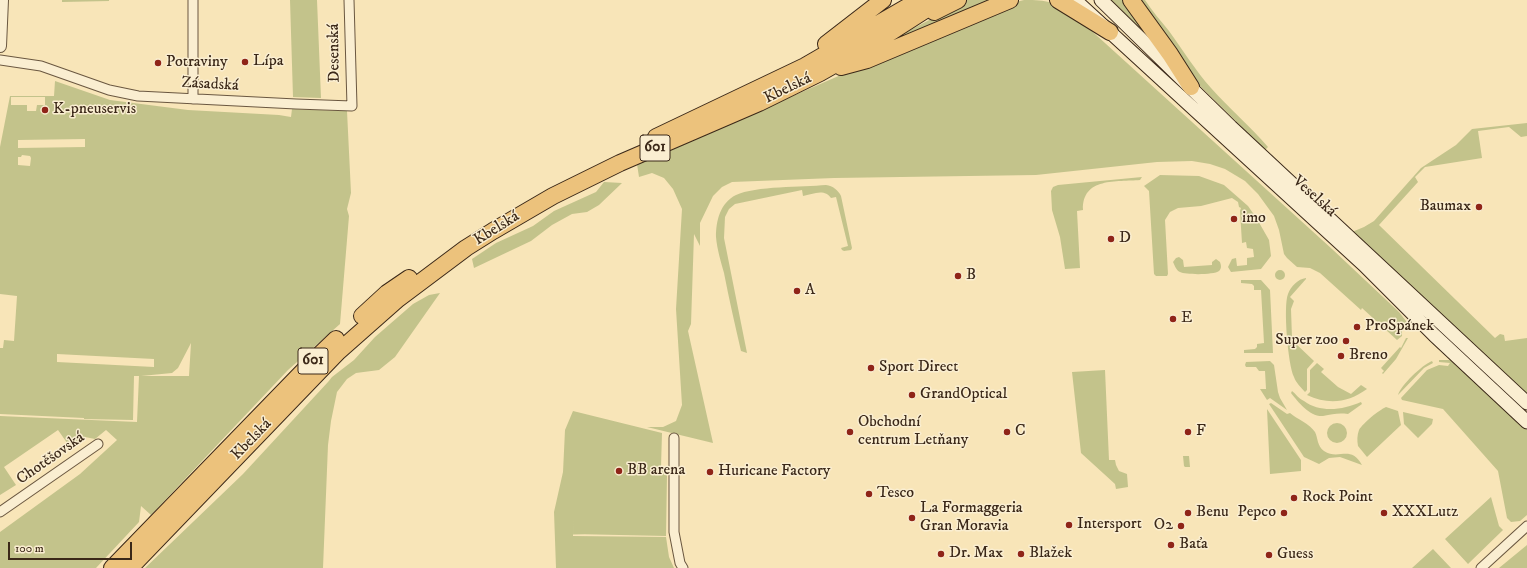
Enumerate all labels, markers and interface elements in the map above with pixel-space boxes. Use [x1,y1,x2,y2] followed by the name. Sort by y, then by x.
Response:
[325,23,345,83] street label: Desenská
[253,52,283,72] place label: Lípa
[166,53,228,73] place label: Potraviny
[240,57,250,67] marker: Lípa
[153,58,163,68] marker: Potraviny
[761,69,815,109] street label: Kbelská
[181,74,239,96] street label: Zásadská
[53,100,136,120] place label: K-pneuservis
[40,105,50,115] marker: K-pneuservis
[640,135,670,161] road number: 601
[1288,172,1340,222] street label: Veselská
[1420,197,1471,217] place label: Baumax
[1474,202,1484,212] marker: Baumax
[471,208,523,250] street label: Kbelská
[1242,209,1266,229] place label: imo
[1229,214,1239,224] marker: imo
[1119,229,1131,249] place label: D
[1106,234,1116,244] marker: D
[966,266,976,286] place label: B
[953,271,963,281] marker: B
[805,281,815,301] place label: A
[792,286,802,296] marker: A
[1181,309,1192,329] place label: E
[1168,314,1178,324] marker: E
[1365,317,1434,337] place label: ProSpánek
[1352,322,1362,332] marker: ProSpánek
[1275,331,1338,351] place label: Super zoo
[1341,336,1351,346] marker: Super zoo
[1349,346,1388,366] place label: Breno
[298,348,328,374] road number: 601
[1336,351,1346,361] marker: Breno
[879,358,958,378] place label: Sport Direct
[866,363,876,373] marker: Sport Direct
[920,385,1007,405] place label: GrandOptical
[907,390,917,400] marker: GrandOptical
[858,413,968,451] place label: Obchodní centrum Letňany
[228,415,276,465] street label: Kbelská
[1015,422,1026,442] place label: C
[1196,422,1206,442] place label: F
[845,427,855,437] marker: Obchodní centrum Letňany
[1002,427,1012,437] marker: C
[1183,427,1193,437] marker: F
[13,429,89,489] street label: Chotěšovská
[627,461,685,481] place label: BB arena
[718,462,830,482] place label: Huricane Factory
[614,466,624,476] marker: BB arena
[705,467,715,477] marker: Huricane Factory
[877,484,914,504] place label: Tesco
[1302,488,1373,508] place label: Rock Point
[864,489,874,499] marker: Tesco
[1289,493,1299,503] marker: Rock Point
[920,499,1023,537] place label: La Formaggeria Gran Moravia
[1196,503,1229,523] place label: Benu
[1238,503,1276,523] place label: Pepco
[1392,503,1458,523] place label: XXXLutz
[1183,508,1193,518] marker: Benu
[1279,508,1289,518] marker: Pepco
[1379,508,1389,518] marker: XXXLutz
[907,513,917,523] marker: La Formaggeria Gran Moravia
[1077,515,1142,535] place label: Intersport
[1154,516,1173,536] place label: O2
[1064,520,1074,530] marker: Intersport
[1176,521,1186,531] marker: O2
[10,534,134,560] scale bar
[1179,535,1208,555] place label: Baťa
[1166,540,1176,550] marker: Baťa
[15,541,44,556] text: 100 m
[949,544,1003,564] place label: Dr. Max
[1029,544,1072,564] place label: Blažek
[1277,545,1313,565] place label: Guess
[936,549,946,559] marker: Dr. Max
[1016,549,1026,559] marker: Blažek
[1264,550,1274,560] marker: Guess

